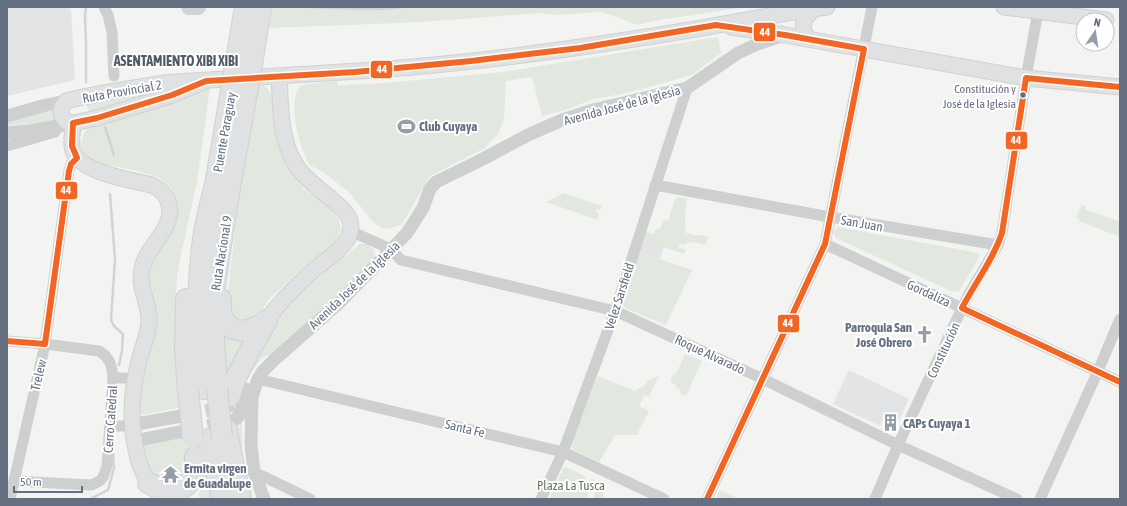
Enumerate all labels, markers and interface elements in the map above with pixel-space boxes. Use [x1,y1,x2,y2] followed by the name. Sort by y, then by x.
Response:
[1075,12,1115,52] north arrow
[1093,16,1102,29] text: N
[753,22,776,42] line badge: 44
[759,26,770,38] text: 44
[113,53,238,69] district label: ASENTAMIENTO XIBI XIBI
[370,60,393,79] line badge: 44
[376,63,387,75] text: 44
[81,77,163,106] street label: Ruta Provincial 2
[943,82,1016,111] place label: Constitución y José de la Iglesia
[562,83,682,128] street label: Avenida José de la Iglesia
[210,90,239,173] street label: Puente Paraguay
[1018,90,1028,100] marker: Constitución y José de la Iglesia
[396,116,416,136] sports icon: Club Cuyaya
[419,119,477,134] place label: Club Cuyaya
[1005,131,1028,150] line badge: 44
[1010,134,1021,146] text: 44
[55,181,78,200] line badge: 44
[60,184,71,196] text: 44
[840,212,884,235] street label: San Juan
[208,215,235,292] street label: Ruta Nacional 9
[306,238,403,332] street label: Avenida José de la Iglesia
[602,261,637,331] street label: Velez Sarsfield
[905,277,953,310] street label: Gordaliza
[777,314,800,333] line badge: 44
[782,317,793,329] text: 44
[845,320,912,350] place label: Parroquia San José Obrero
[924,320,963,380] street label: Constitución
[915,324,935,344] church icon: Parroquia San José Obrero
[672,332,747,377] street label: Roque Alvarado
[28,358,49,392] street label: Trelew
[101,384,120,453] street label: Cerro Catedral
[880,413,900,433] building icon: CAPs Cuyaya 1
[903,416,971,431] place label: CAPs Cuyaya 1
[444,417,486,440] street label: Santa Fe
[184,461,251,491] place label: Ermita virgen de Guadalupe
[161,465,181,485] temple icon: Ermita virgen de Guadalupe
[14,468,82,494] scale bar
[20,475,42,489] text: 50 m
[537,478,605,493] park label: Plaza La Tusca

